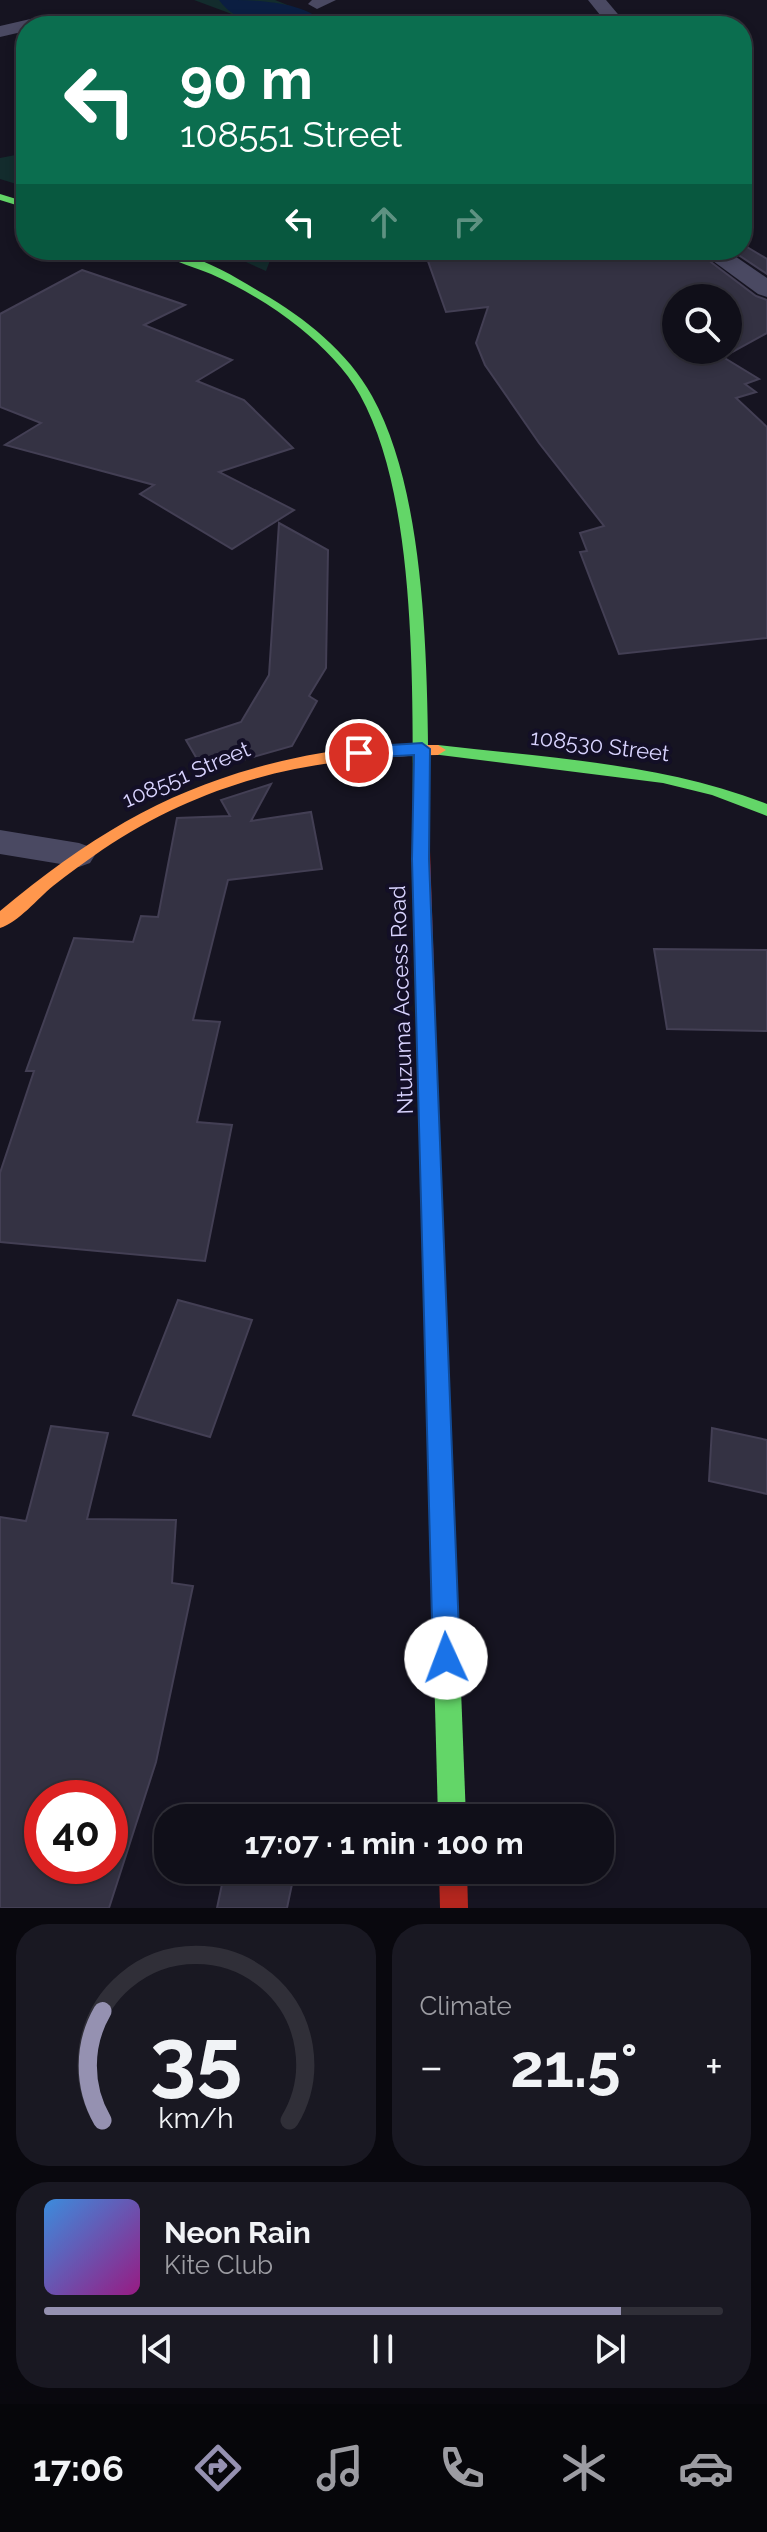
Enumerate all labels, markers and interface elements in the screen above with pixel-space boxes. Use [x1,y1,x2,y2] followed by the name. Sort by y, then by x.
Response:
[180,46,313,112] text: 90 m
[48,48,152,152] icon: left
[180,113,402,155] text: 108551 Street
[278,200,322,244] icon: left
[362,200,406,244] icon: ahead
[446,200,490,244] icon: right
[662,284,742,364] map controls
[662,284,742,364] button: search
[325,719,393,787] pin
[529,724,672,766] street label: 108530 Street
[337,731,381,775] icon: arrive
[118,735,254,813] street label: 108551 Street
[384,885,418,1115] street label: Ntuzuma Access Road
[404,1616,488,1700] position arrow
[24,1780,128,1884] speed limit sign: 40
[244,1826,524,1861] text: 17:07 · 1 min · 100 m
[420,1991,512,2021] text: Climate
[149,2009,242,2106] text: 35
[510,2031,638,2101] text: 21.5°
[420,2041,443,2092] text: −
[705,2041,723,2092] text: +
[158,2101,233,2135] text: km/h
[164,2215,311,2250] text: Neon Rain
[164,2250,273,2280] text: Kite Club
[135,2327,179,2371] icon: previous
[361,2327,405,2371] icon: pause
[588,2327,632,2371] icon: next
[190,2440,246,2496] icon: directions
[312,2440,368,2496] icon: music
[434,2440,490,2496] icon: phone
[556,2440,612,2496] icon: climate
[678,2440,734,2496] icon: car
[33,2447,124,2489] text: 17:06

